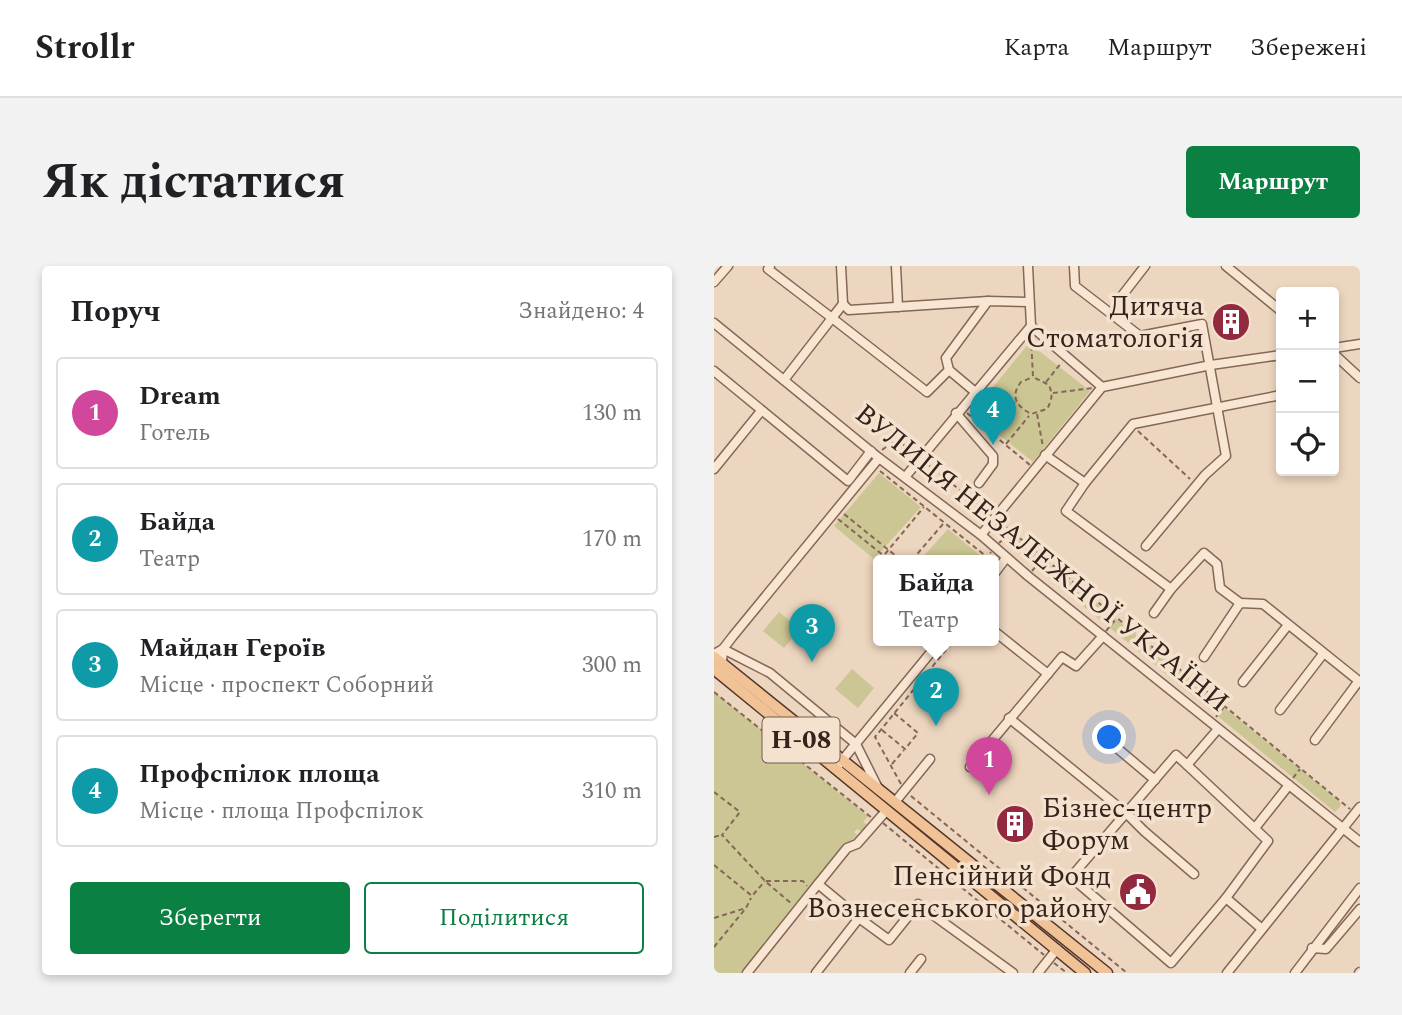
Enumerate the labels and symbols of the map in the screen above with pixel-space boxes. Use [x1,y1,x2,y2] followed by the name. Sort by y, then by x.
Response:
[1026,285,1204,360] place label: Дитяча Стоматологія
[1210,301,1252,343] building icon: Дитяча Стоматологія
[970,387,1016,445] pin: 4
[845,393,1239,723] street label: ВУЛИЦЯ НЕЗАЛЕЖНОЇ УКРАЇНИ
[789,604,835,662] pin: 3
[913,668,959,726] pin: 2
[762,718,840,762] road number: Н-08
[1092,720,1126,754] your location
[966,737,1012,795] pin: 1
[1042,787,1212,862] place label: Бізнес-центр Форум
[994,803,1036,845] building icon: Бізнес-центр Форум
[807,855,1113,930] place label: Пенсійний Фонд Вознесенського району
[1117,871,1159,913] public building icon: Пенсійний Фонд Вознесенського району

